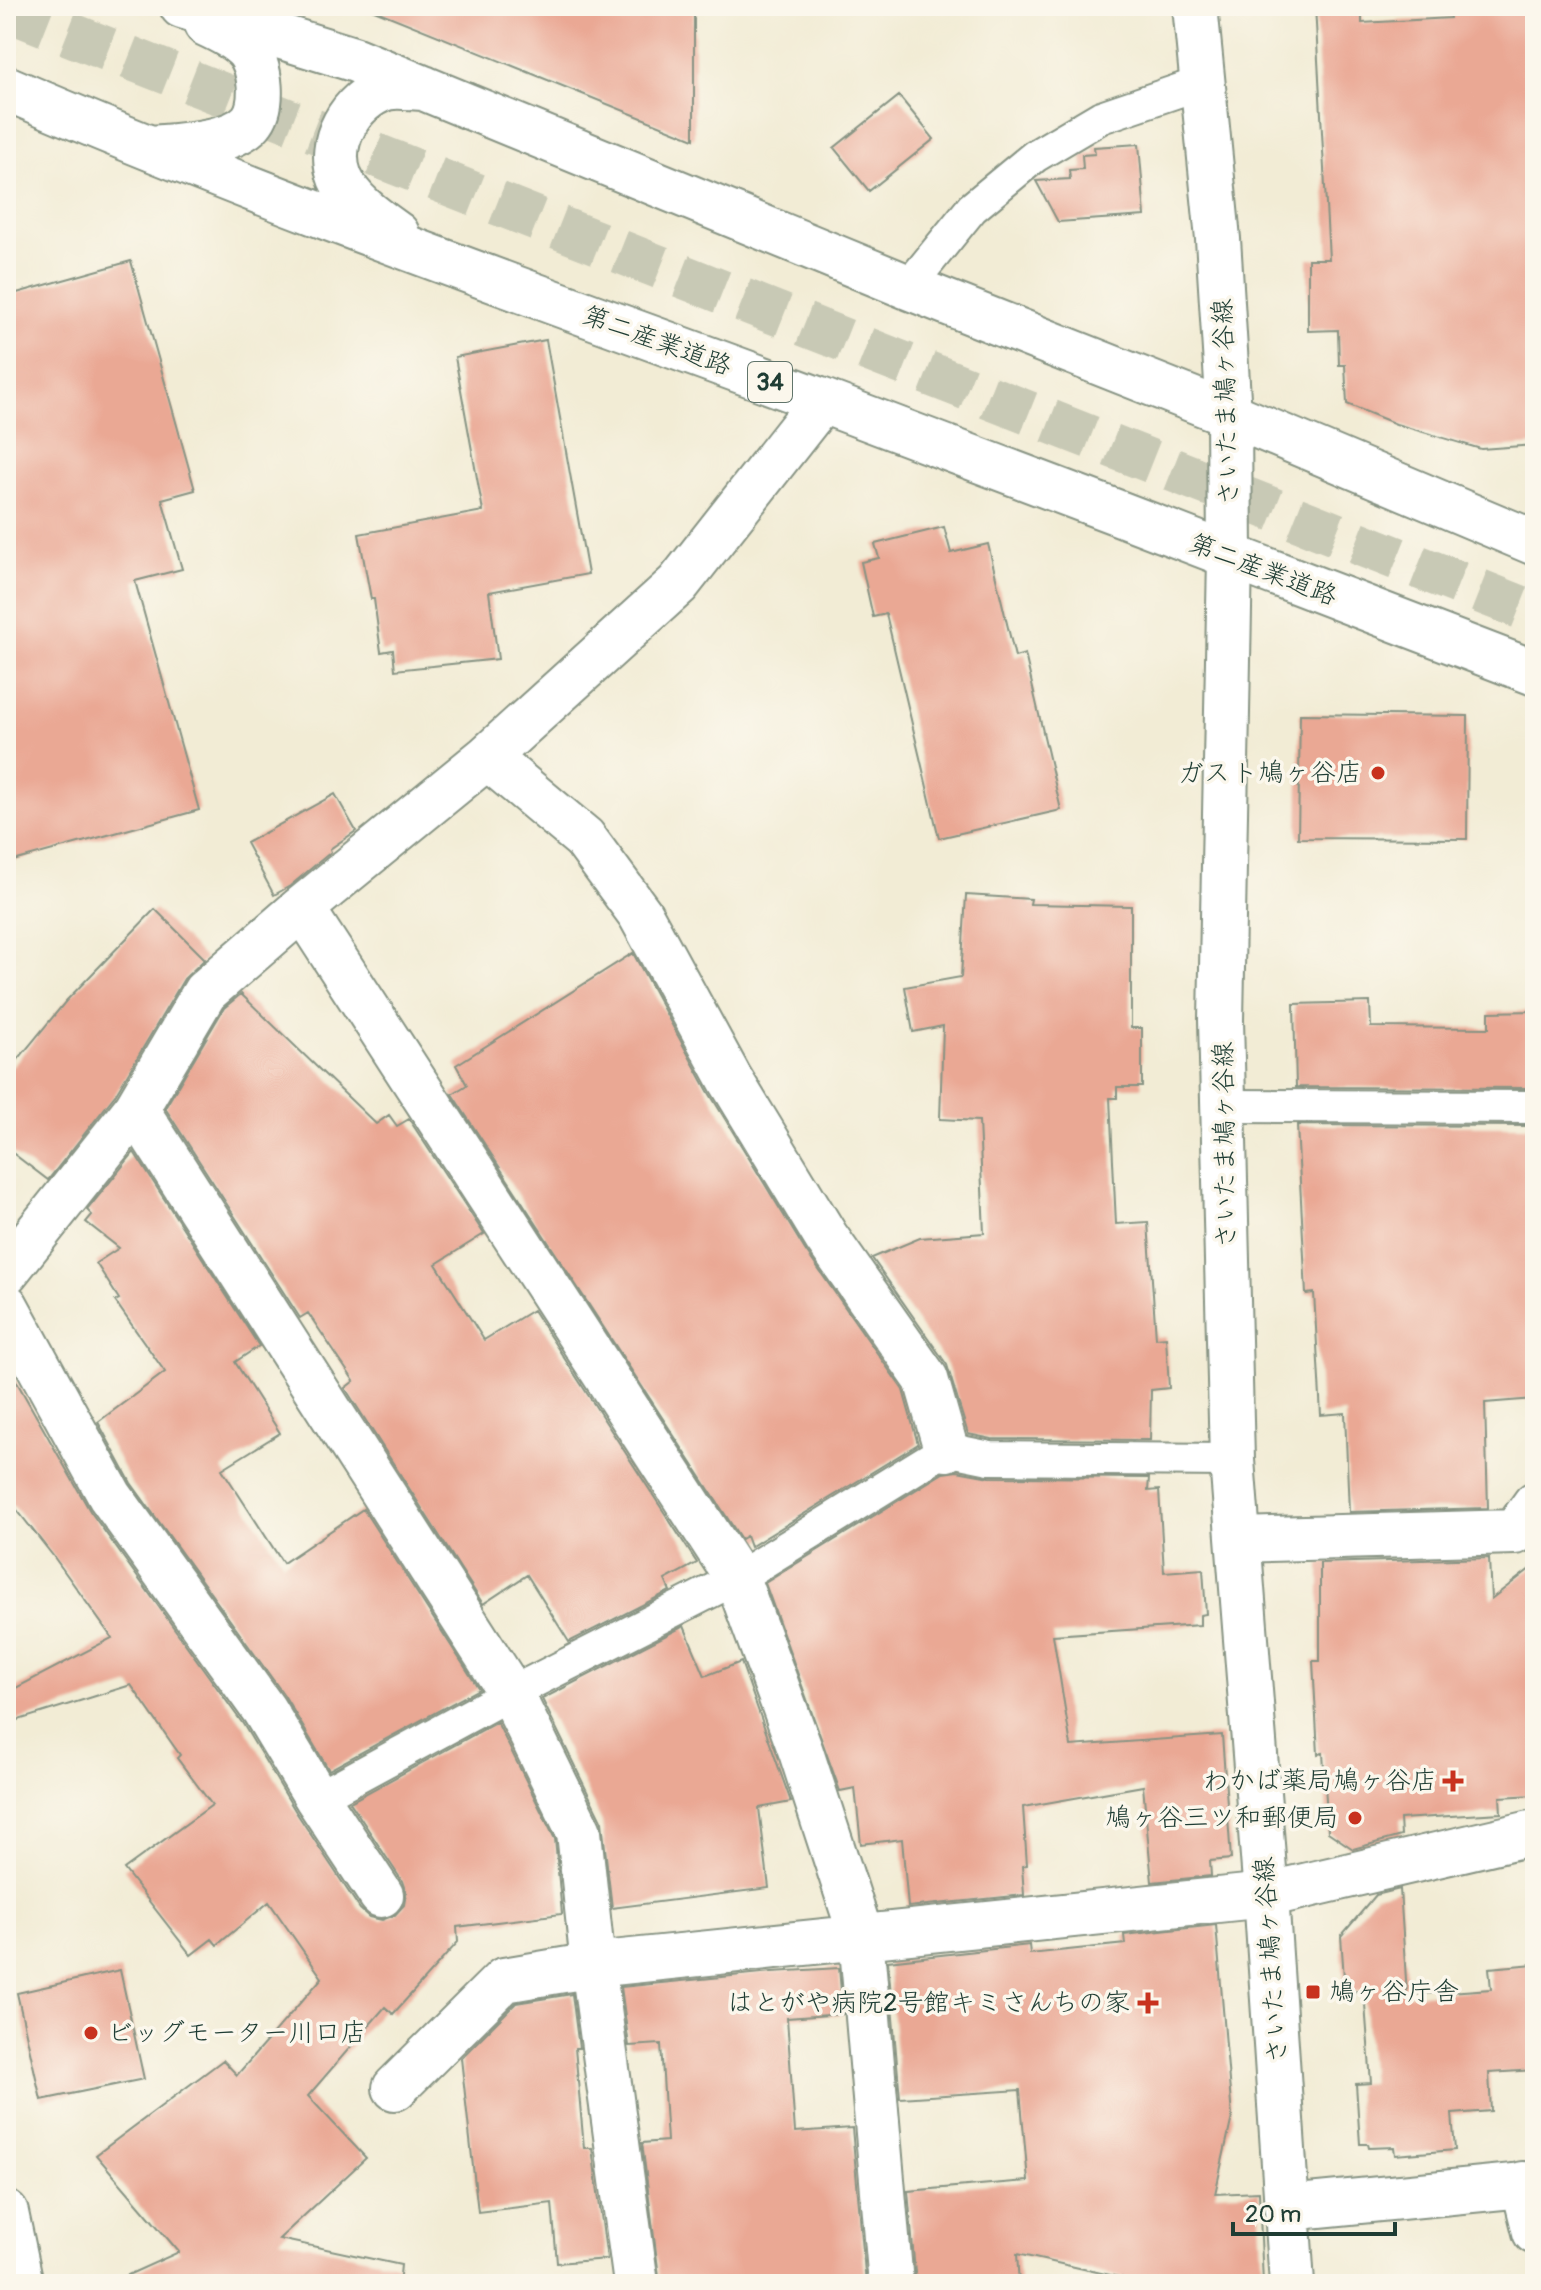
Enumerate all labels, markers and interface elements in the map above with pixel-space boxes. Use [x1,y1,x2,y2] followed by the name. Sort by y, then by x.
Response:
[1206,298,1246,506] street label: さいたま鳩ヶ谷線
[578,299,736,383] street label: 第二産業道路
[748,362,792,402] road number: 34
[1184,527,1342,613] street label: 第二産業道路
[1177,757,1362,789] place label: ガスト鳩ヶ谷店
[1369,764,1387,782] marker: ガスト鳩ヶ谷店
[1207,1041,1243,1249] street label: さいたま鳩ヶ谷線
[1203,1765,1437,1797] place label: わかば薬局鳩ヶ谷店
[1444,1772,1462,1790] marker: わかば薬局鳩ヶ谷店
[1105,1802,1339,1834] place label: 鳩ヶ谷三ツ和郵便局
[1346,1809,1364,1827] marker: 鳩ヶ谷三ツ和郵便局
[1248,1856,1294,2064] street label: さいたま鳩ヶ谷線
[1329,1976,1459,2008] place label: 鳩ヶ谷庁舎
[1304,1983,1322,2001] marker: 鳩ヶ谷庁舎
[727,1987,1130,2019] place label: はとがや病院2号館キミさんちの家
[1137,1992,1159,2014] marker: はとがや病院2号館キミさんちの家
[107,2017,366,2049] place label: ビッグモーター川口店
[82,2024,100,2042] marker: ビッグモーター川口店
[1233,2186,1395,2236] scale bar
[1245,2200,1301,2229] text: 20 m

